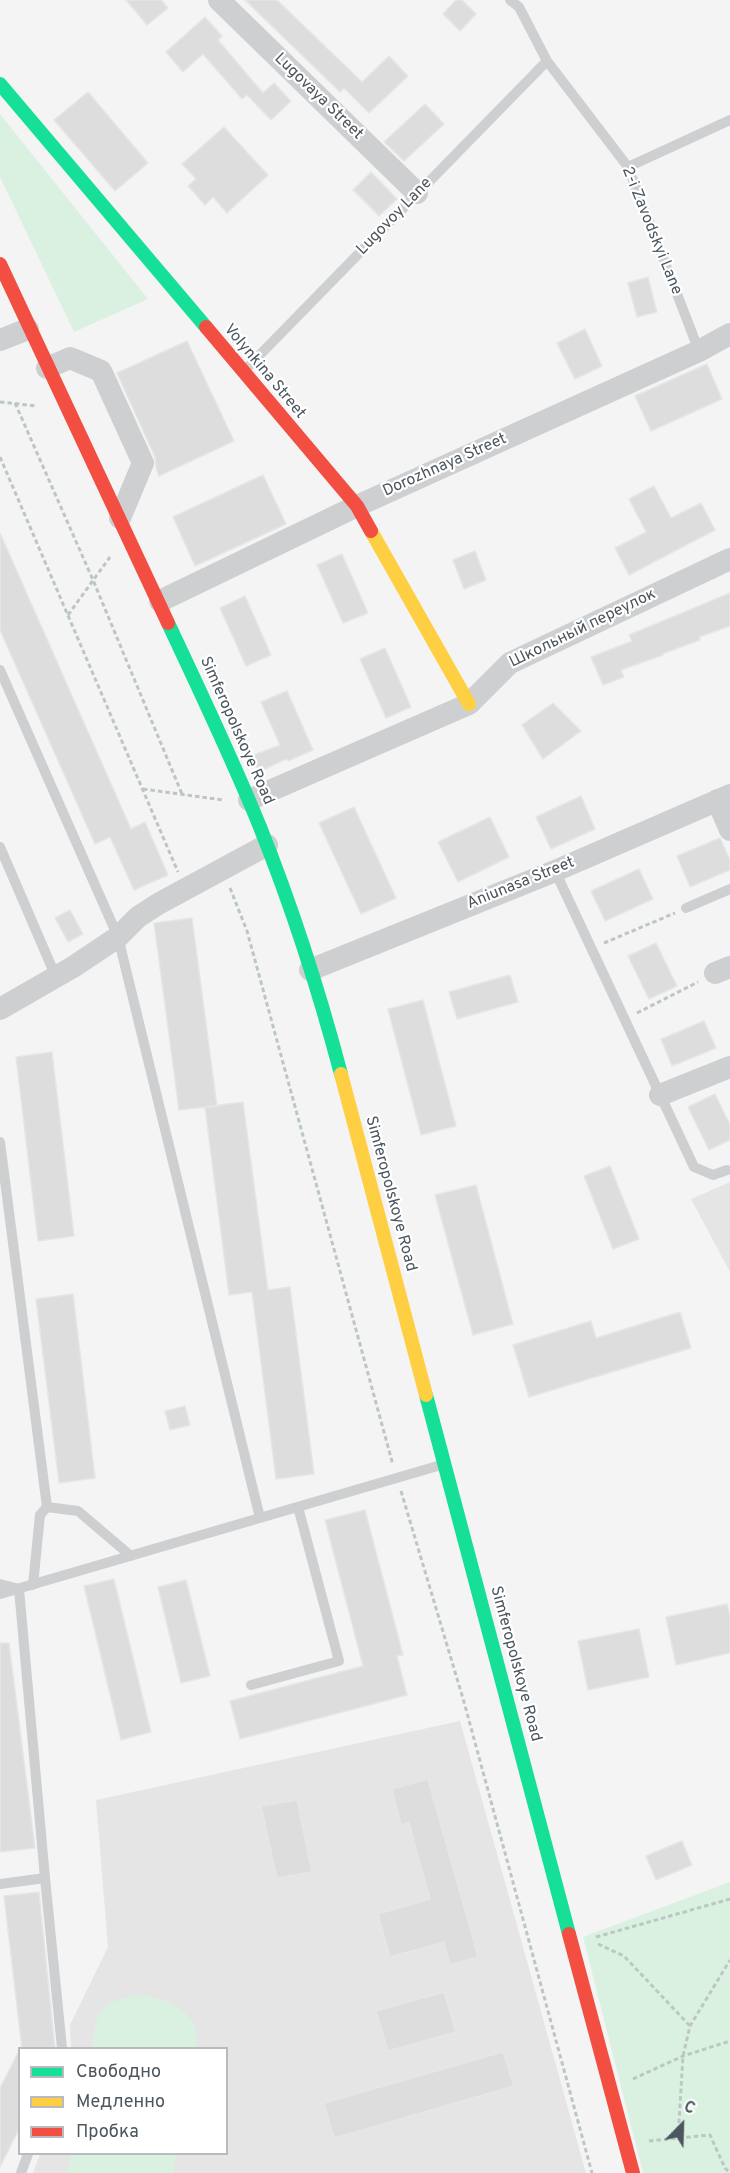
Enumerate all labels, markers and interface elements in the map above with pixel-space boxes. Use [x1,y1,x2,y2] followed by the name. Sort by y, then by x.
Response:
[270,50,366,144] street label: Lugovaya Street
[617,164,685,298] street label: 2-i Zavodskyi Lane
[353,174,437,260] street label: Lugovoy Lane
[219,321,309,423] street label: Volynkina Street
[380,430,510,502] street label: Dorozhnaya Street
[507,585,659,673] street label: Школьный переулок
[195,654,277,808] street label: Simferopolskoye Road
[464,854,578,914] street label: Aniunasa Street
[360,1114,420,1274] street label: Simferopolskoye Road
[485,1584,545,1744] street label: Simferopolskoye Road
[18,2047,228,2155] legend
[76,2061,161,2084] text: Свободно
[76,2091,165,2114] text: Медленно
[652,2095,712,2155] north arrow
[680,2097,698,2120] text: С
[76,2121,139,2144] text: Пробка

